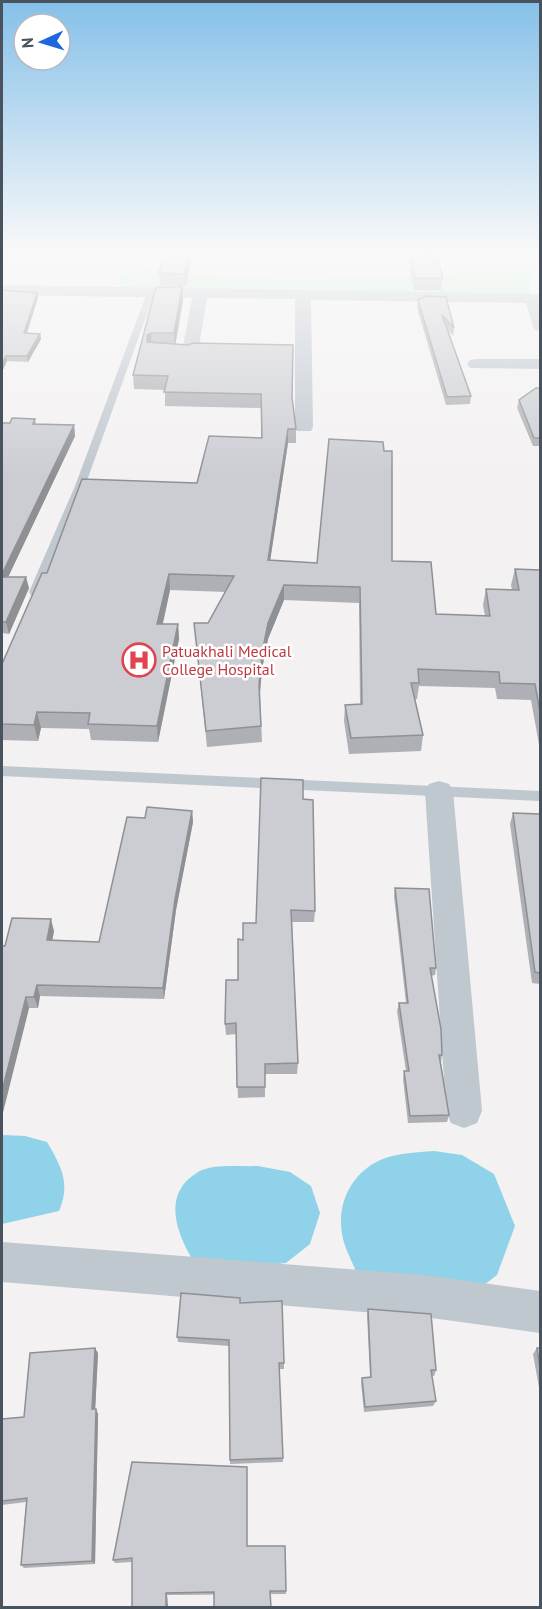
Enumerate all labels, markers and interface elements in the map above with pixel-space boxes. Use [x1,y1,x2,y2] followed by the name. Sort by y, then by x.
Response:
[12,12,72,72] north arrow
[17,37,37,49] text: N
[162,641,292,679] place label: Patuakhali Medical College Hospital
[121,642,157,678] hospital icon: Patuakhali Medical College Hospital

